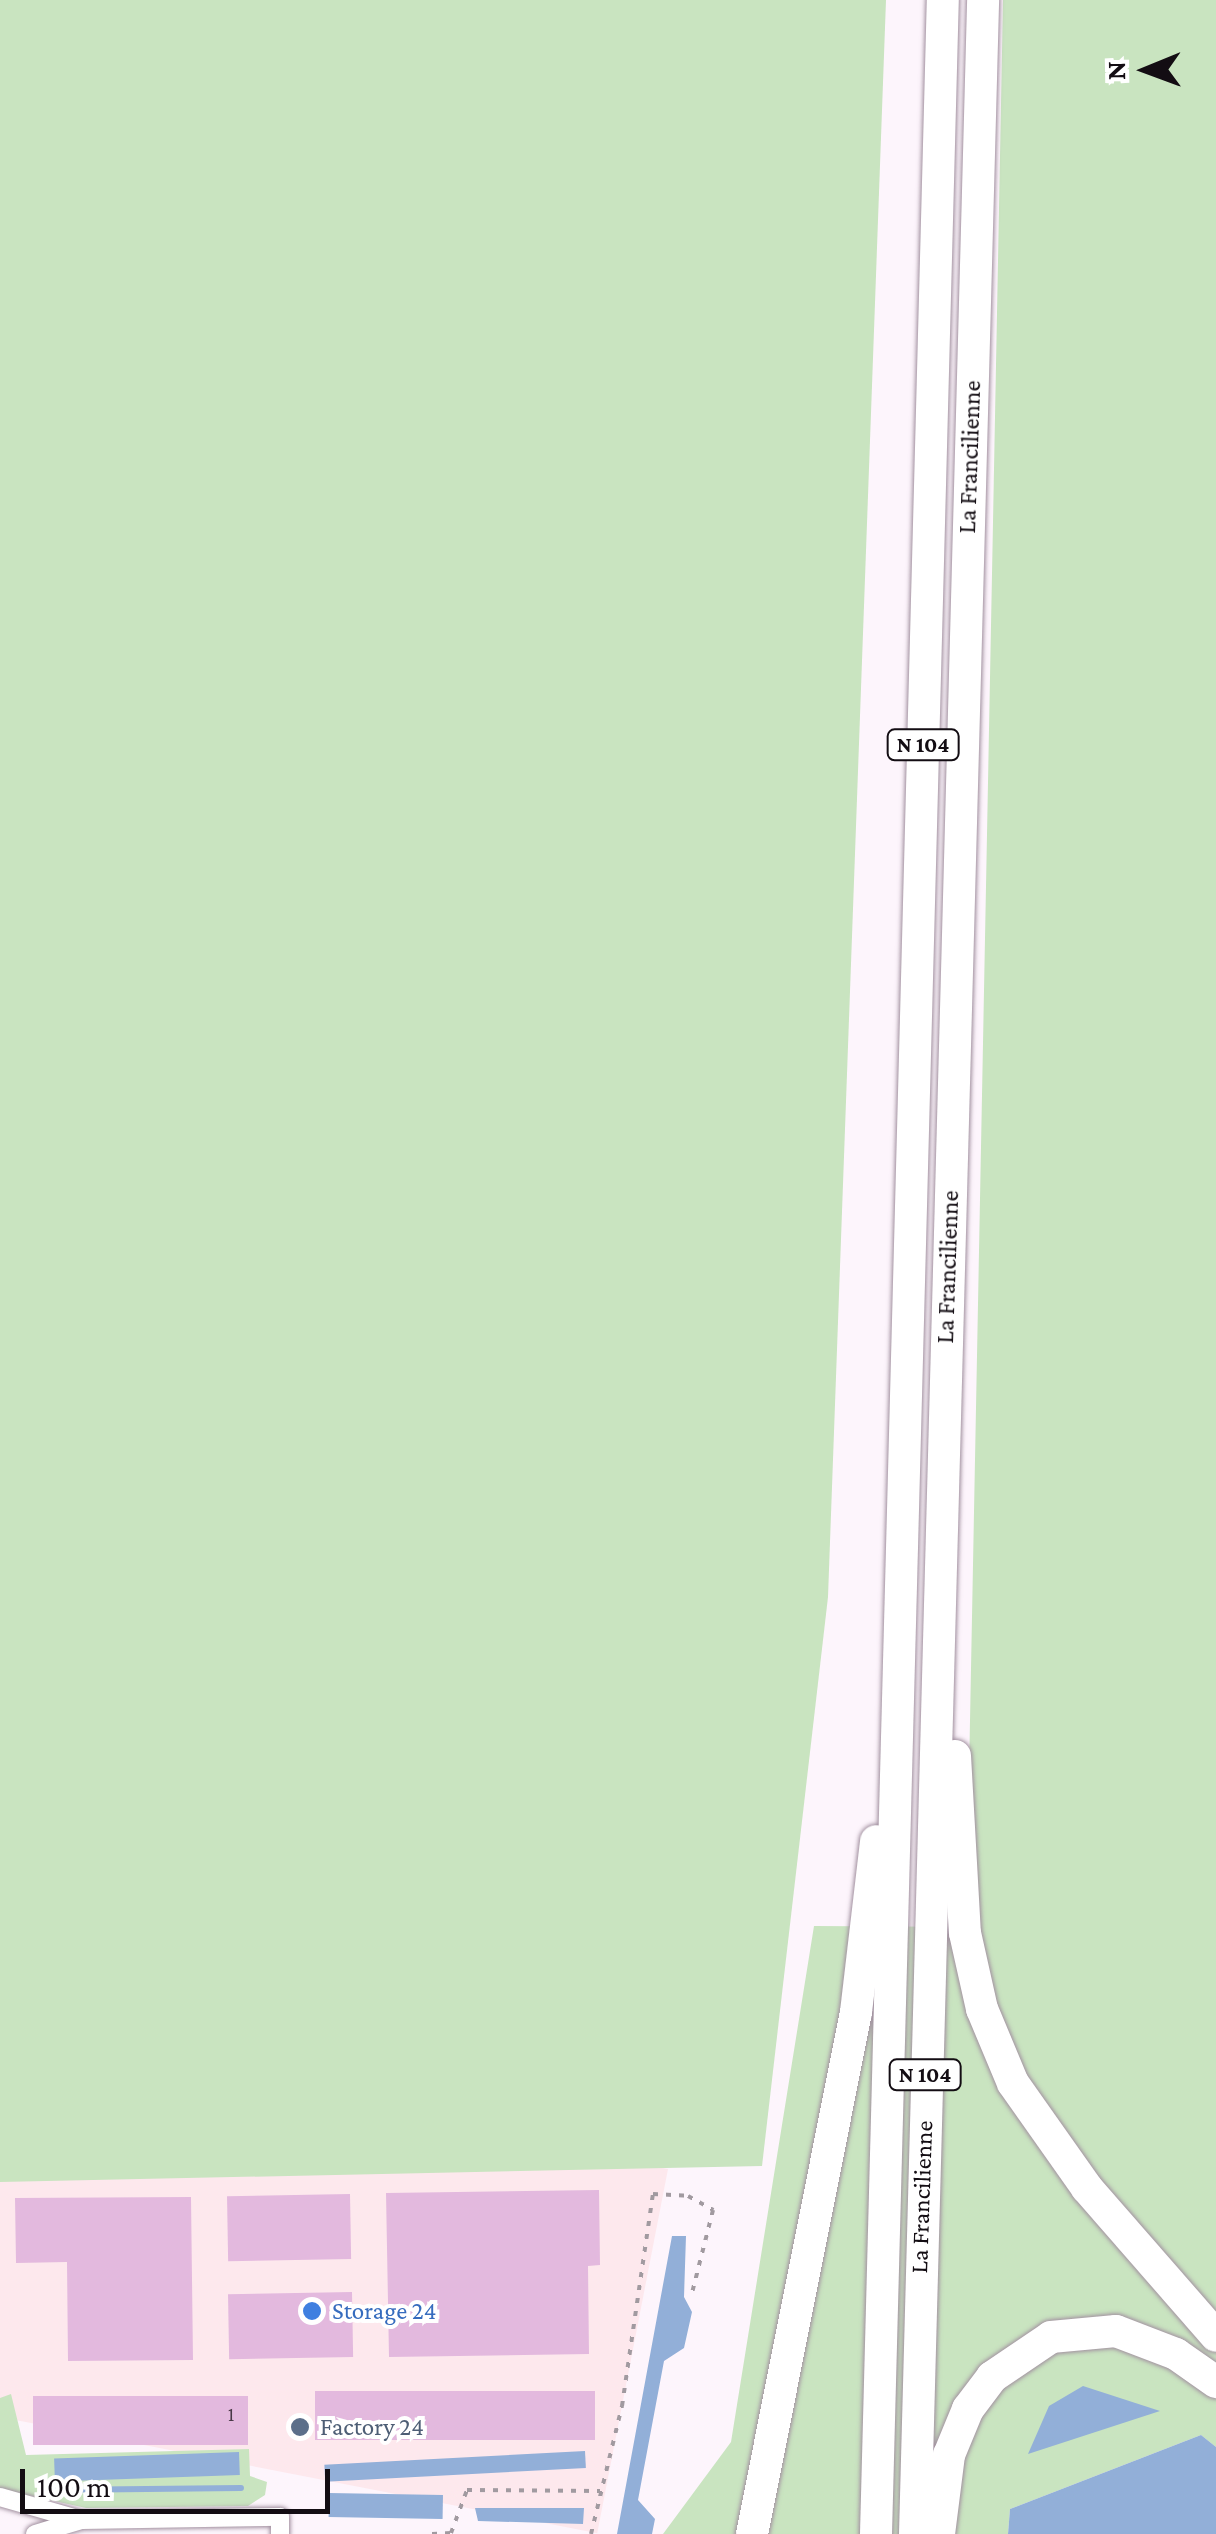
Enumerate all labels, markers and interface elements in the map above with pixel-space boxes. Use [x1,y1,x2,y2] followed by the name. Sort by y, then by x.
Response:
[1096,20,1196,120] north arrow
[1100,61,1131,80] text: N
[952,380,988,534] street label: La Francilienne
[886,728,960,762] road number: N 104
[930,1190,966,1344] street label: La Francilienne
[888,2058,962,2092] road number: N 104
[904,2120,940,2274] street label: La Francilienne
[332,2296,436,2326] place label: Storage 24
[301,2300,323,2322] marker: Storage 24
[228,2402,234,2426] house number: 1
[320,2412,424,2442] place label: Factory 24
[289,2416,311,2438] marker: Factory 24
[25,2449,335,2511] scale bar
[37,2470,111,2503] text: 100 m

